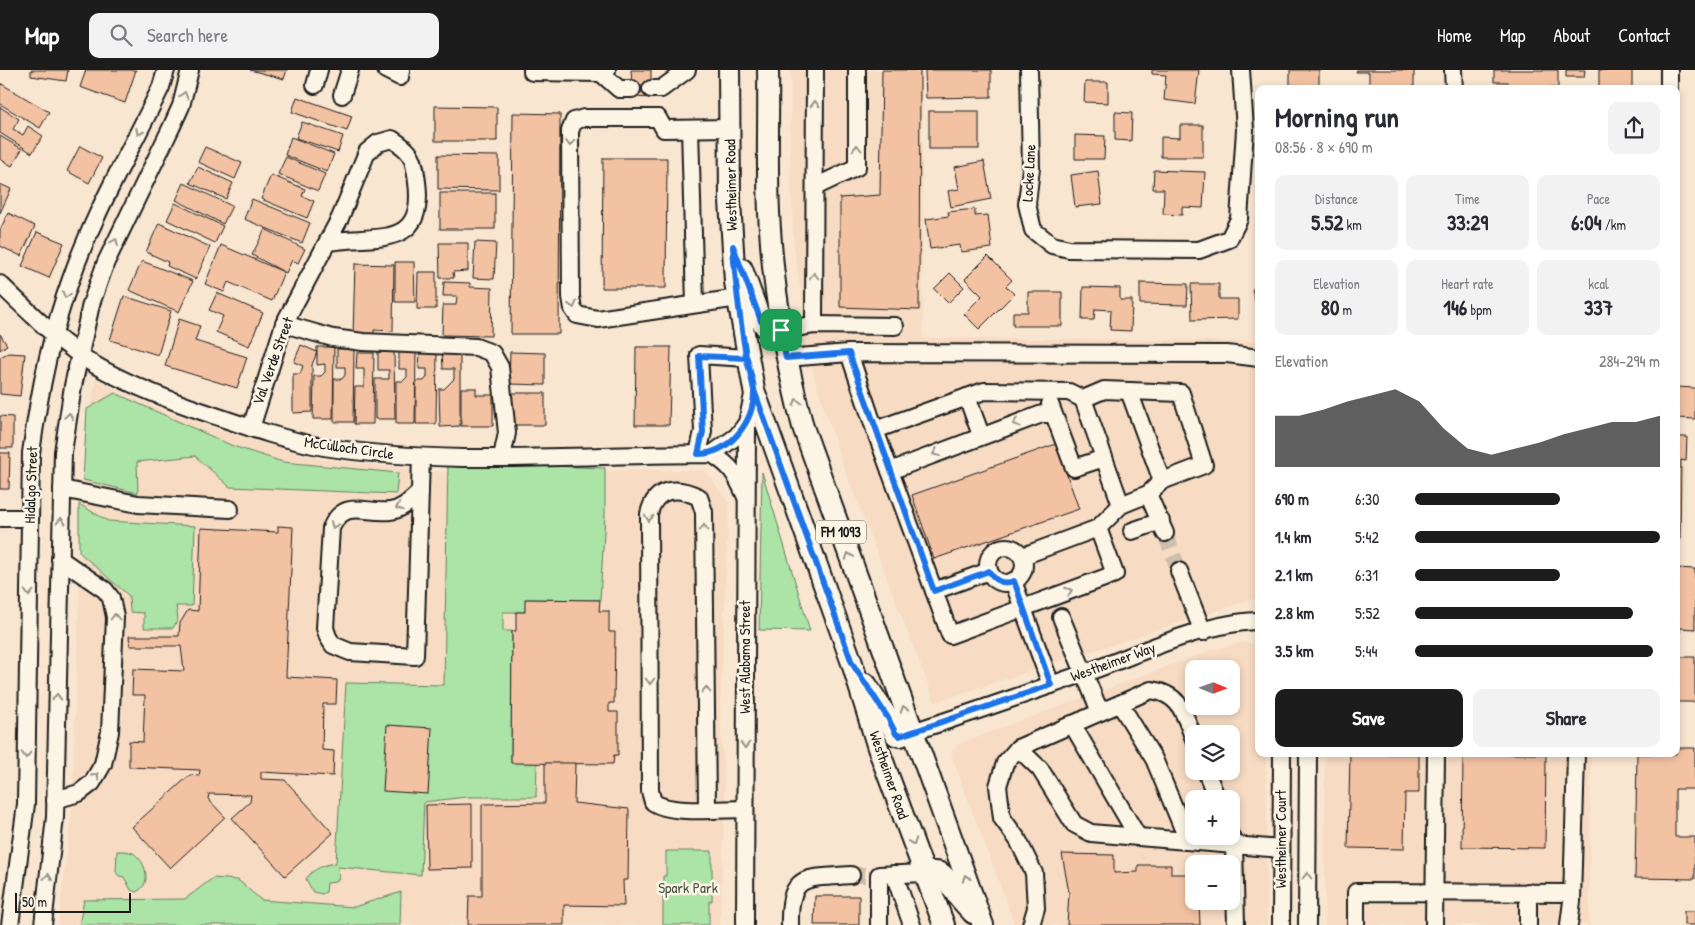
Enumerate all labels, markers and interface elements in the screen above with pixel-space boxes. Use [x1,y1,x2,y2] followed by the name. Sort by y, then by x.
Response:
[89,13,439,58] search box
[25,19,59,51] text: Map
[107,21,135,49] icon: search
[147,22,228,48] text: Search here
[1437,23,1472,48] text: Home
[1500,23,1525,48] text: Map
[1553,23,1590,48] text: About
[1618,23,1670,48] text: Contact
[178,92,188,100] one-way arrow
[1275,98,1399,136] text: Morning run
[810,99,820,107] one-way arrow
[1608,102,1660,154] button: share
[135,127,145,136] one-way arrow
[1275,136,1373,158] text: 08:56 · 8 × 690 m
[719,139,742,231] street label: Westheimer Road
[565,140,575,148] one-way arrow
[852,144,862,152] one-way arrow
[1017,144,1040,202] street label: Locke Lane
[1315,189,1358,208] text: Distance
[1455,189,1480,208] text: Time
[1587,189,1610,208] text: Pace
[1311,208,1343,237] text: 5.52
[1447,208,1488,237] text: 33:29
[1571,208,1602,237] text: 6:04
[1343,215,1362,234] text: km
[1602,215,1626,234] text: /km
[109,238,119,247] one-way arrow
[809,272,819,280] one-way arrow
[1313,274,1360,293] text: Elevation
[1441,274,1494,293] text: Heart rate
[1588,274,1609,293] text: kcal
[61,290,71,299] one-way arrow
[1321,293,1339,322] text: 80
[1443,293,1467,322] text: 146
[1584,293,1613,322] text: 337
[1339,300,1352,319] text: m
[1467,300,1492,319] text: bpm
[568,301,578,309] one-way arrow
[760,309,802,351] pin
[247,313,298,408] street label: Val Verde Street
[767,316,795,344] icon: arrive
[1275,350,1328,372] text: Elevation
[1599,350,1660,372] text: 284–294 m
[792,399,802,407] one-way arrow
[63,412,73,421] one-way arrow
[1013,417,1021,427] one-way arrow
[303,431,395,464] street label: McCulloch Circle
[19,445,42,524] street label: Hidalgo Street
[932,447,941,457] one-way arrow
[1275,488,1309,510] text: 690 m
[1355,488,1379,510] text: 6:30
[396,501,405,511] one-way arrow
[644,515,655,523] one-way arrow
[56,517,66,524] one-way arrow
[330,520,340,529] one-way arrow
[816,521,866,544] road number: FM 1093
[699,523,710,531] one-way arrow
[1275,526,1311,548] text: 1.4 km
[1355,526,1379,548] text: 5:42
[845,552,855,561] one-way arrow
[1275,564,1313,586] text: 2.1 km
[1355,564,1378,586] text: 6:31
[1064,587,1073,597] one-way arrow
[24,590,34,597] one-way arrow
[734,600,755,714] street label: West Alabama Street
[1275,602,1314,624] text: 2.8 km
[1355,602,1380,624] text: 5:52
[110,613,120,620] one-way arrow
[1068,637,1158,687] street label: Westheimer Way
[1275,640,1314,662] text: 3.5 km
[1355,640,1377,662] text: 5:44
[1185,660,1240,715] north arrow
[1185,660,1240,910] map controls
[645,678,655,685] one-way arrow
[701,686,711,694] one-way arrow
[1275,689,1463,747] button: Save
[1473,689,1660,747] button: Share
[52,693,62,700] one-way arrow
[900,705,910,714] one-way arrow
[1185,725,1240,780] button: layers
[865,728,914,822] street label: Westheimer Road
[740,742,750,749] one-way arrow
[21,752,31,760] one-way arrow
[89,773,99,782] one-way arrow
[1270,789,1291,888] street label: Westheimer Court
[1185,790,1240,845] button: +
[907,837,917,846] one-way arrow
[1185,855,1240,910] button: −
[42,872,53,880] one-way arrow
[1302,872,1312,880] one-way arrow
[962,874,972,883] one-way arrow
[658,877,718,898] park label: Spark Park
[15,890,131,913] scale bar
[22,892,47,911] text: 50 m

